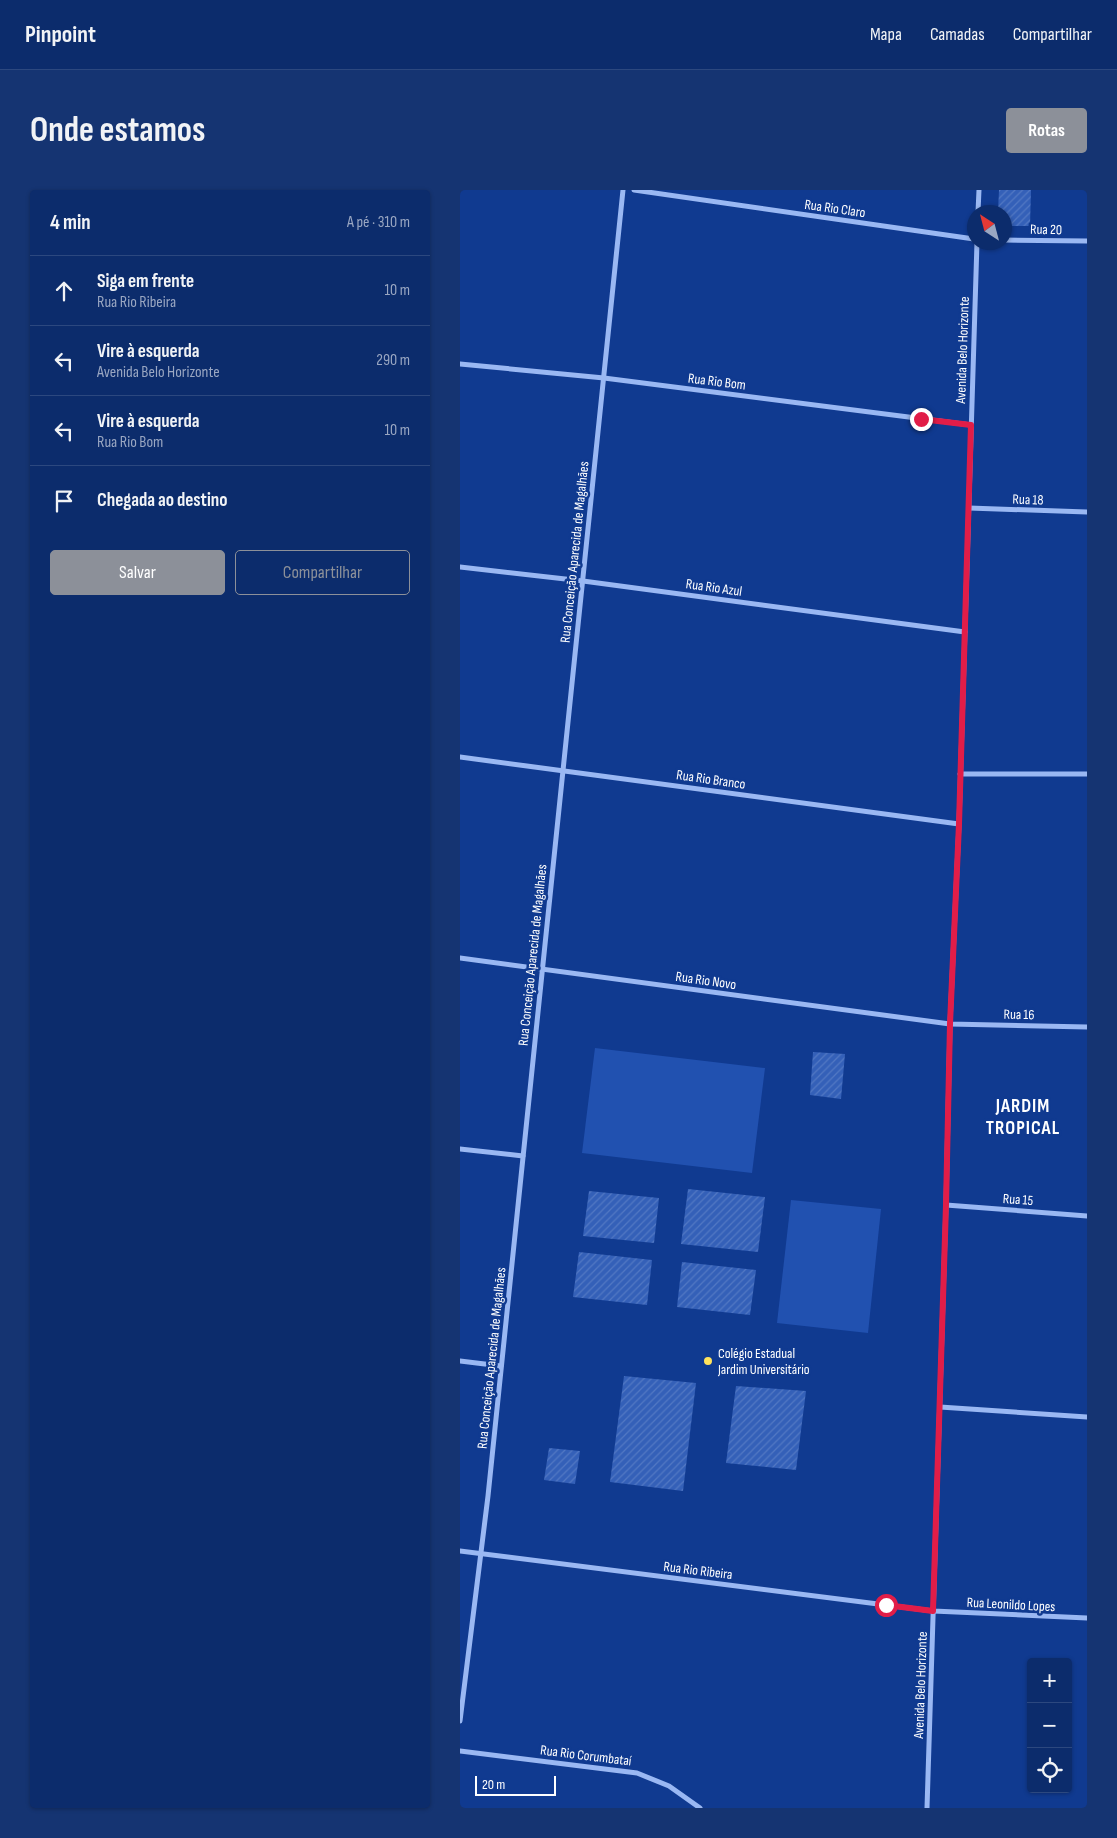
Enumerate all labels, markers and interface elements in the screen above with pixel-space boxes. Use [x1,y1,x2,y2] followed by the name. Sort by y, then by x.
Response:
[25,20,96,49] text: Pinpoint
[870,24,902,45] text: Mapa
[930,24,985,45] text: Camadas
[1013,24,1092,45] text: Compartilhar
[1006,108,1087,153] button: Rotas
[30,109,206,152] text: Onde estamos
[803,196,867,221] street label: Rua Rio Claro
[967,205,1012,250] north arrow
[50,210,91,235] text: 4 min
[347,213,410,232] text: A pé · 310 m
[1030,221,1062,238] street label: Rua 20
[97,270,194,293] text: Siga em frente
[50,277,78,305] icon: ahead
[384,281,410,300] text: 10 m
[97,293,176,312] text: Rua Rio Ribeira
[952,296,973,405] street label: Avenida Belo Horizonte
[97,340,199,363] text: Vire à esquerda
[50,347,78,375] icon: left
[376,351,410,370] text: 290 m
[97,363,220,382] text: Avenida Belo Horizonte
[687,370,747,393] street label: Rua Rio Bom
[910,408,933,431] route end
[97,410,199,433] text: Vire à esquerda
[50,417,78,445] icon: left
[384,421,410,440] text: 10 m
[97,433,163,452] text: Rua Rio Bom
[557,460,592,644] street label: Rua Conceição Aparecida de Magalhães
[50,487,78,515] icon: arrive
[97,489,227,512] text: Chegada ao destino
[1012,490,1044,509] street label: Rua 18
[50,550,225,595] button: Salvar
[235,550,410,595] button: Compartilhar
[685,575,743,600] street label: Rua Rio Azul
[675,766,747,793] street label: Rua Rio Branco
[515,863,550,1047] street label: Rua Conceição Aparecida de Magalhães
[675,968,738,993] street label: Rua Rio Novo
[1003,1006,1035,1023] street label: Rua 16
[986,1095,1060,1140] district label: JARDIM TROPICAL
[1002,1190,1034,1209] street label: Rua 15
[474,1266,509,1450] street label: Rua Conceição Aparecida de Magalhães
[717,1345,810,1378] place label: Colégio Estadual Jardim Universitário
[702,1355,714,1367] marker: Colégio Estadual Jardim Universitário
[662,1558,733,1583] street label: Rua Rio Ribeira
[875,1594,898,1617] route start
[966,1594,1056,1615] street label: Rua Leonildo Lopes
[910,1631,931,1740] street label: Avenida Belo Horizonte
[1027,1658,1072,1793] map controls
[1027,1658,1072,1703] button: +
[1027,1703,1072,1748] button: −
[539,1741,633,1770] street label: Rua Rio Corumbataí
[1027,1748,1072,1793] button: locate
[475,1773,556,1796] scale bar
[482,1776,505,1793] text: 20 m

